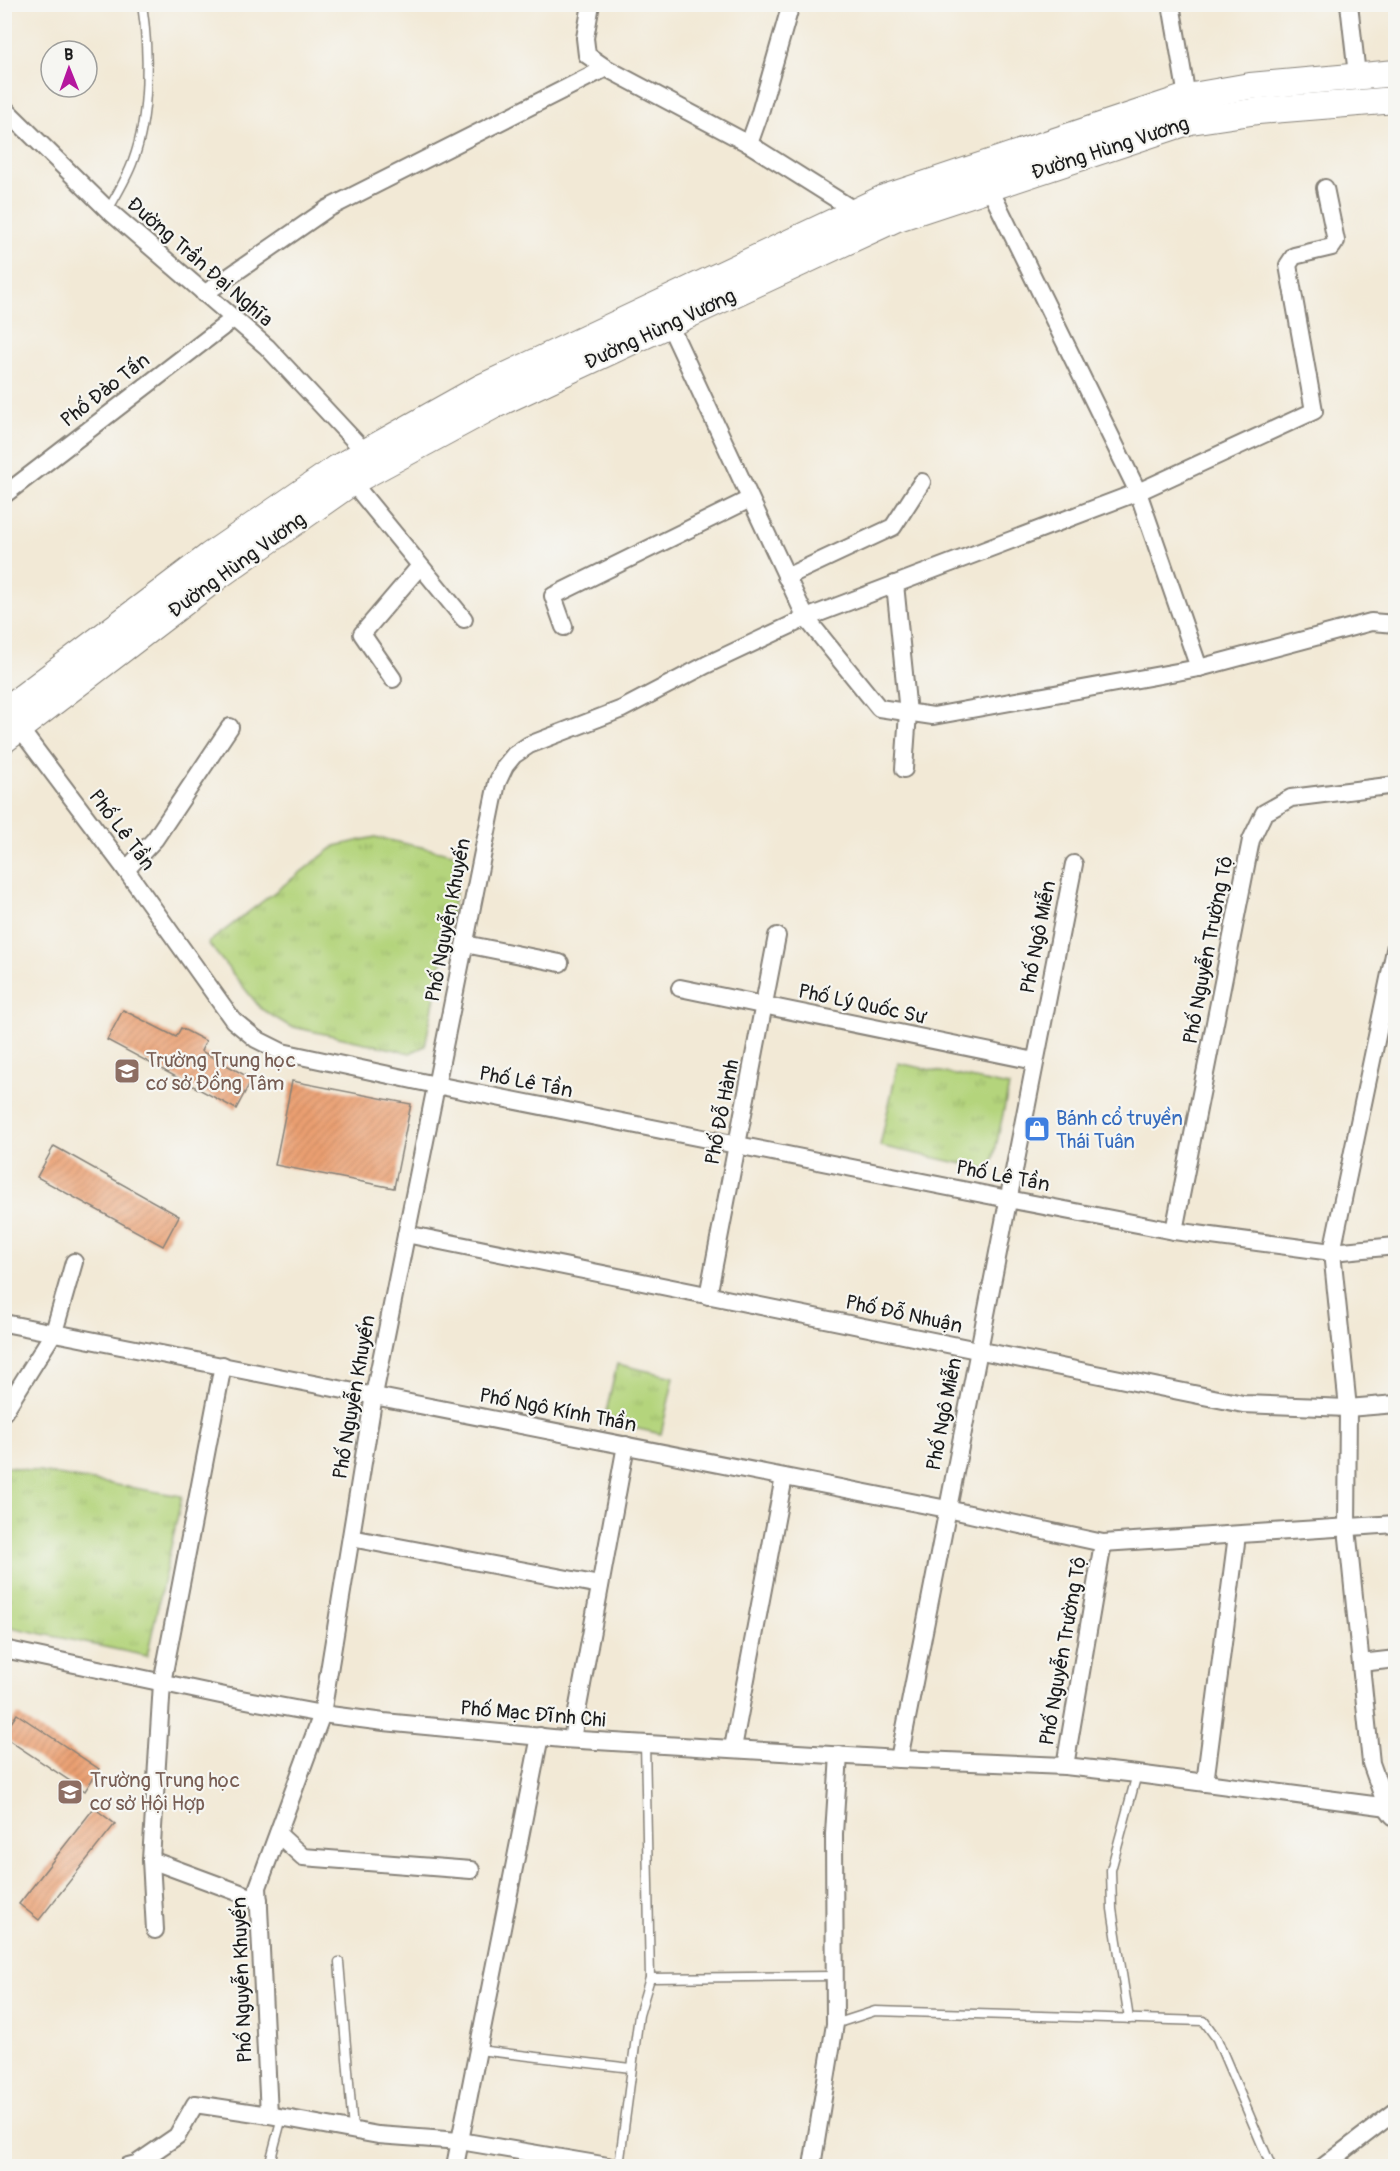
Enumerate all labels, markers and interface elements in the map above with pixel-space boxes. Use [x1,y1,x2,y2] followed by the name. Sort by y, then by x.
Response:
[39,39,99,99] north arrow
[64,45,73,65] text: B
[1028,111,1192,185] street label: Đường Hùng Vương
[122,192,278,332] street label: Đường Trần Đại Nghĩa
[580,283,740,375] street label: Đường Hùng Vương
[55,347,155,433] street label: Phố Đào Tấn
[163,507,311,623] street label: Đường Hùng Vương
[84,785,160,875] street label: Phố Lê Tần
[420,836,476,1004] street label: Phố Nguyễn Khuyến
[1177,854,1239,1046] street label: Phố Nguyễn Trường Tộ
[1015,878,1061,996] street label: Phố Ngô Miễn
[796,978,930,1030] street label: Phố Lý Quốc Sư
[146,1048,296,1096] place label: Trường Trung học cơ sở Đồng Tâm
[112,1056,142,1086] school or university icon: Trường Trung học cơ sở Đồng Tâm
[700,1057,744,1167] street label: Phố Đỗ Hành
[477,1061,575,1103] street label: Phố Lê Tần
[1056,1106,1183,1154] place label: Bánh cổ truyền Thái Tuân
[1022,1114,1052,1144] shop icon: Bánh cổ truyền Thái Tuân
[954,1155,1052,1197] street label: Phố Lê Tần
[843,1289,965,1339] street label: Phố Đỗ Nhuận
[327,1313,381,1481] street label: Phố Nguyễn Khuyến
[921,1355,967,1473] street label: Phố Ngô Miễn
[477,1383,639,1437] street label: Phố Ngô Kính Thần
[1034,1555,1092,1747] street label: Phố Nguyễn Trường Tộ
[459,1695,607,1733] street label: Phố Mạc Đĩnh Chi
[90,1768,240,1816] place label: Trường Trung học cơ sở Hội Hợp
[55,1777,85,1807] school or university icon: Trường Trung học cơ sở Hội Hợp
[227,1897,257,2063] street label: Phố Nguyễn Khuyến

